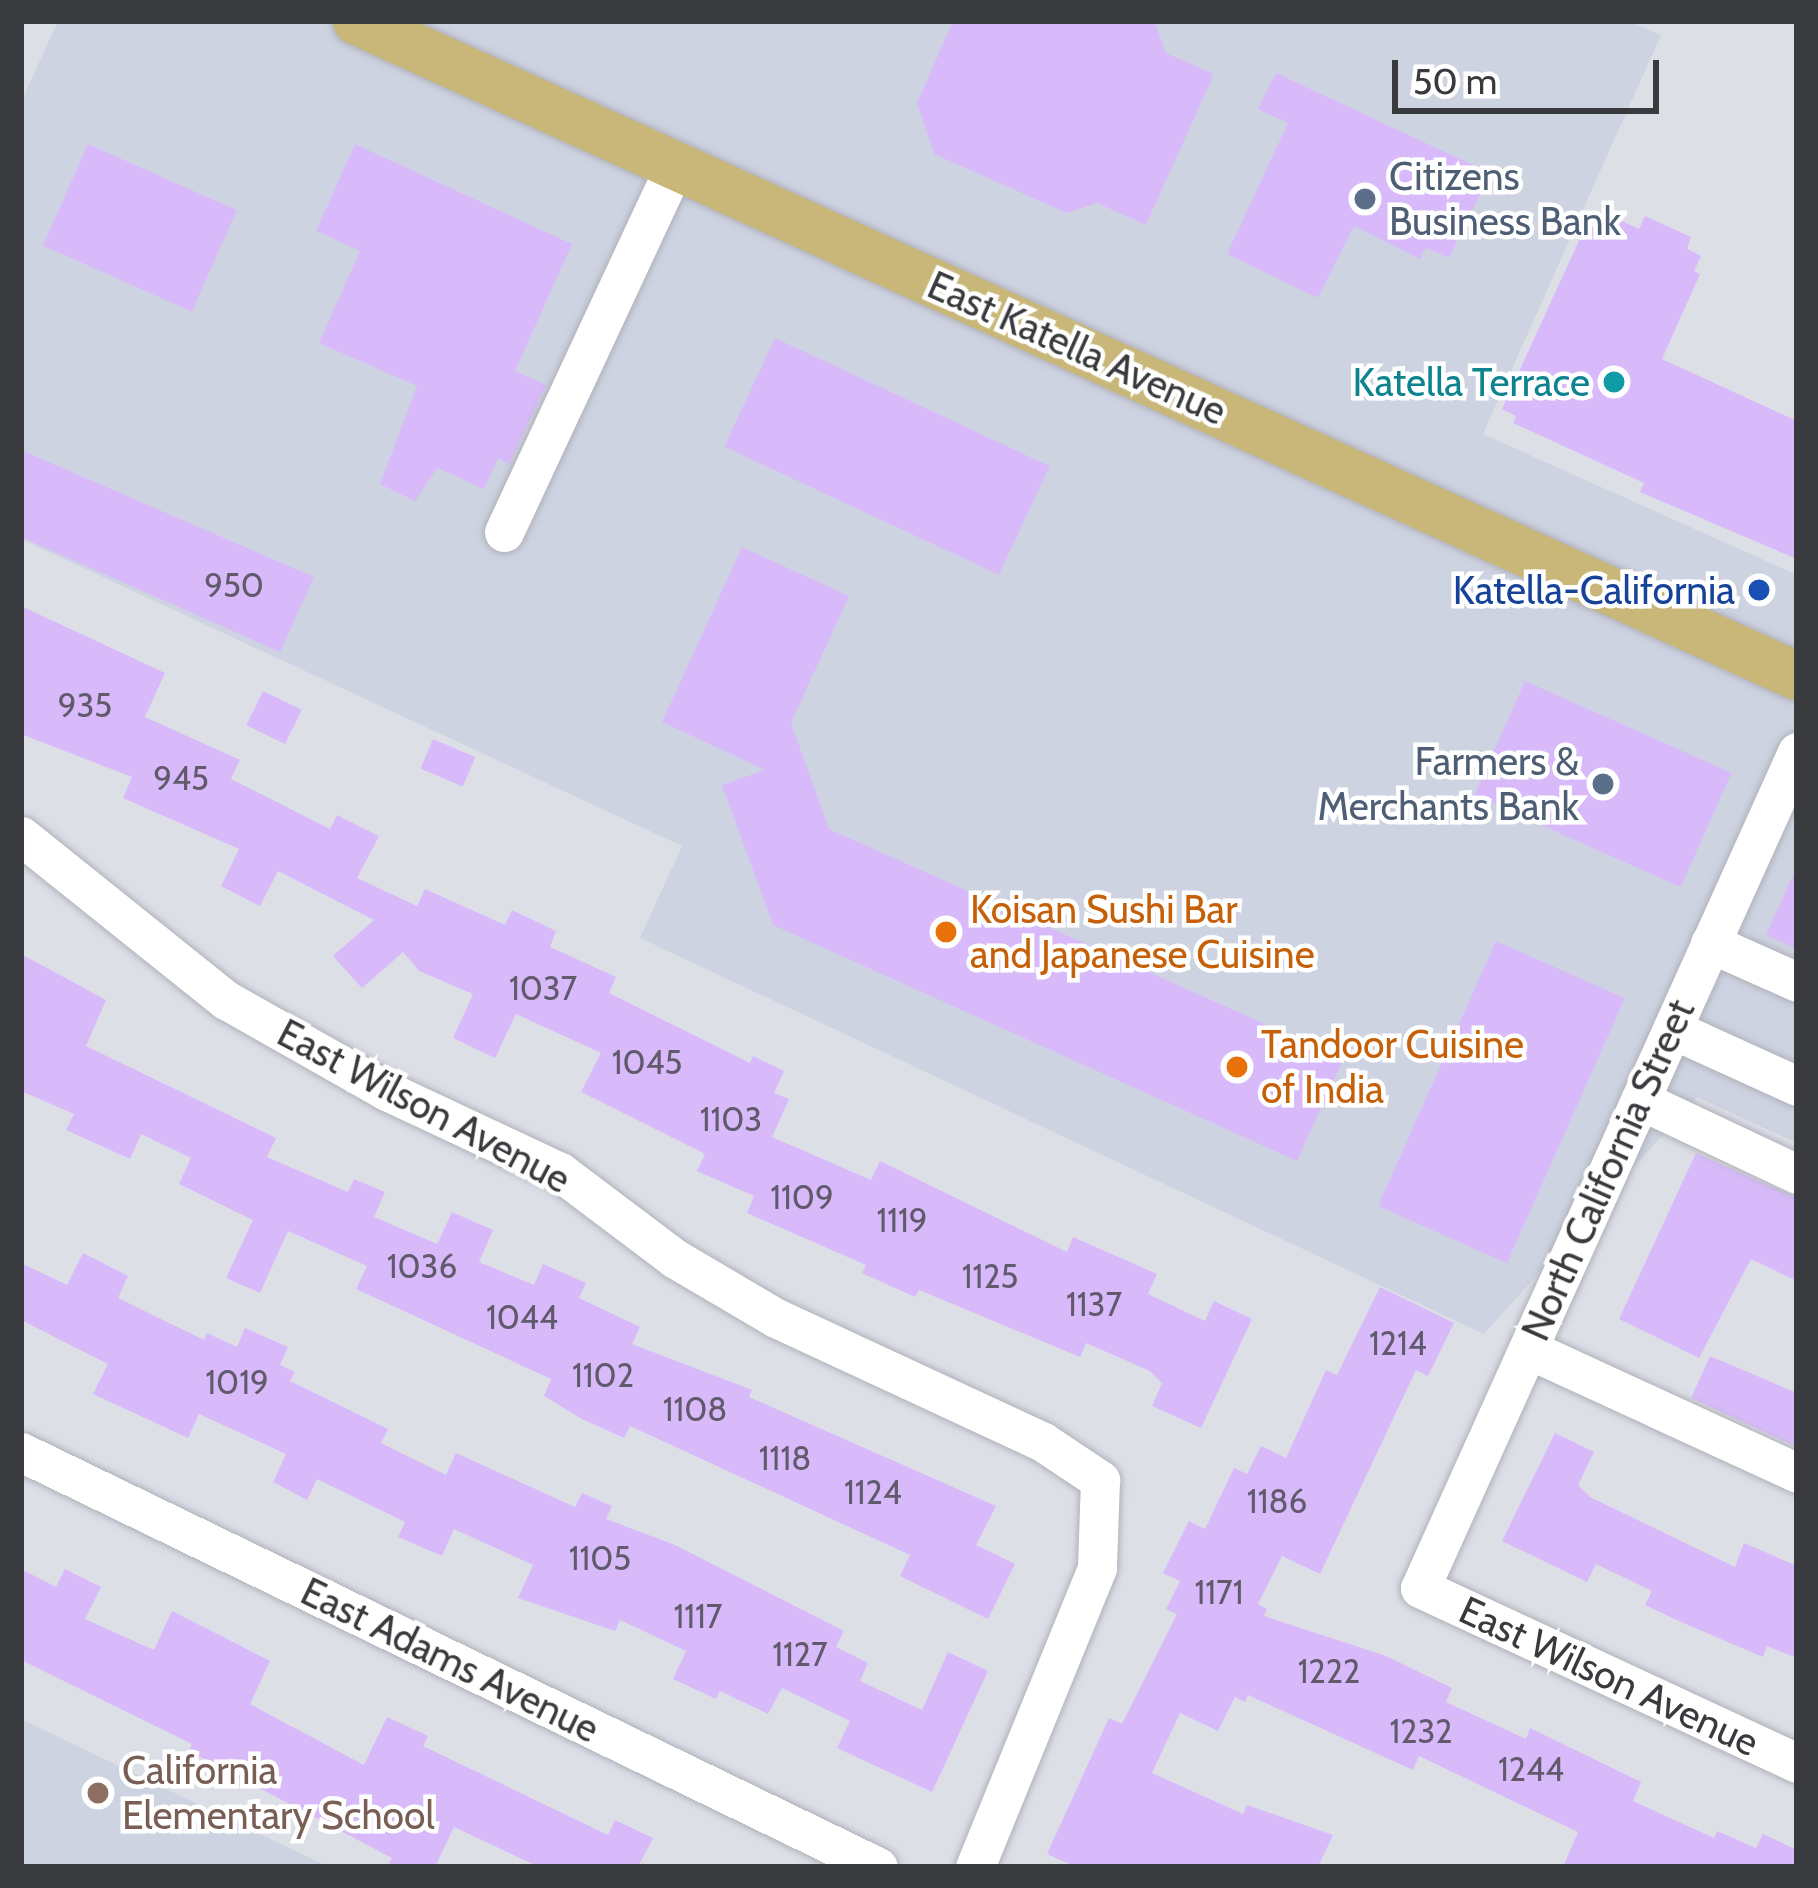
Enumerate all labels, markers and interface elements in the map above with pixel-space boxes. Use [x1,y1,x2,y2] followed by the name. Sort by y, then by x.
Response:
[1398,36,1665,110] scale bar
[1413,59,1497,103] text: 50 m
[1389,154,1621,245] place label: Citizens Business Bank
[1352,186,1378,212] marker: Citizens Business Bank
[921,261,1233,435] street label: East Katella Avenue
[1353,359,1590,405] place label: Katella Terrace
[1601,369,1627,395] marker: Katella Terrace
[204,566,264,606] house number: 950
[1453,567,1735,613] place label: Katella-California
[1746,577,1772,603] marker: Katella-California
[58,686,112,726] house number: 935
[1318,739,1579,830] place label: Farmers & Merchants Bank
[153,759,209,799] house number: 945
[1590,771,1616,797] marker: Farmers & Merchants Bank
[970,887,1315,978] place label: Koisan Sushi Bar and Japanese Cuisine
[933,919,959,945] marker: Koisan Sushi Bar and Japanese Cuisine
[509,969,577,1009] house number: 1037
[1512,992,1704,1348] street label: North California Street
[270,1009,578,1203] street label: East Wilson Avenue
[1261,1022,1524,1113] place label: Tandoor Cuisine of India
[612,1043,682,1083] house number: 1045
[1224,1054,1250,1080] marker: Tandoor Cuisine of India
[700,1100,762,1140] house number: 1103
[770,1178,834,1218] house number: 1109
[876,1201,928,1241] house number: 1119
[387,1247,457,1287] house number: 1036
[962,1257,1018,1297] house number: 1125
[1066,1285,1122,1325] house number: 1137
[486,1298,558,1338] house number: 1044
[1369,1324,1427,1364] house number: 1214
[572,1356,634,1396] house number: 1102
[205,1363,269,1403] house number: 1019
[663,1390,727,1430] house number: 1108
[759,1439,811,1479] house number: 1118
[844,1473,902,1513] house number: 1124
[1247,1482,1307,1522] house number: 1186
[569,1539,631,1579] house number: 1105
[294,1568,606,1752] street label: East Adams Avenue
[1195,1573,1243,1613] house number: 1171
[1452,1586,1766,1766] street label: East Wilson Avenue
[674,1597,722,1637] house number: 1117
[772,1635,828,1675] house number: 1127
[1298,1652,1360,1692] house number: 1222
[1389,1712,1453,1752] house number: 1232
[122,1748,435,1839] place label: California Elementary School
[1498,1750,1564,1790] house number: 1244
[85,1780,111,1806] marker: California Elementary School

